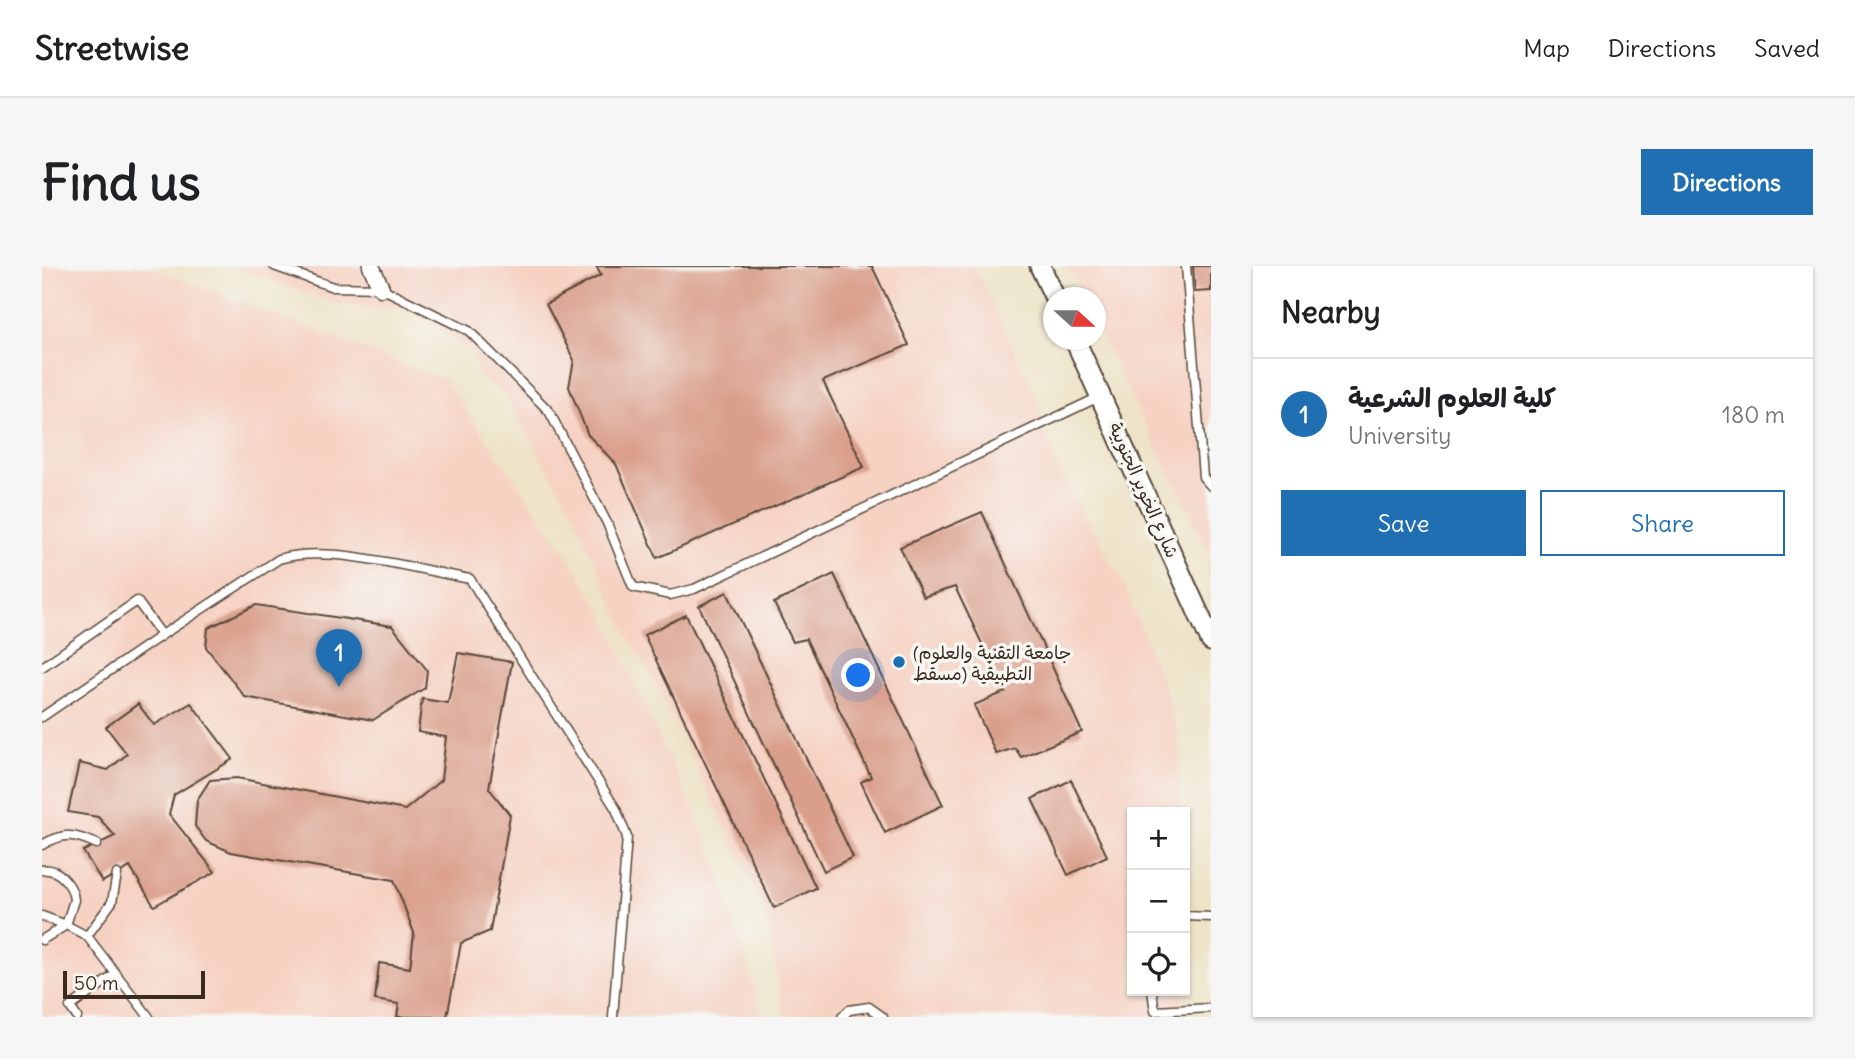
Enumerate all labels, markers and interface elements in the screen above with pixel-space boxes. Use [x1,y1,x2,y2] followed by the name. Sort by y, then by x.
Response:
[35,27,189,69] text: Streetwise
[1523,33,1570,63] text: Map
[1608,33,1716,63] text: Directions
[1754,33,1820,63] text: Saved
[1641,149,1813,215] button: Directions
[42,152,200,213] text: Find us
[1043,287,1106,350] north arrow
[1281,293,1381,331] text: Nearby
[1348,381,1556,414] text: كلية العلوم الشرعية
[1299,400,1309,429] text: 1
[1722,400,1785,429] text: 180 m
[1103,419,1184,562] street label: شارع الخوير الجنوبية
[1348,421,1451,450] text: University
[1281,490,1526,556] button: Save
[1540,490,1785,556] button: Share
[316,629,362,687] pin: 1
[913,641,1071,685] place label: (جامعة التقنية والعلوم التطبيقية (مسقط
[891,654,907,670] marker: (جامعة التقنية والعلوم التطبيقية (مسقط
[841,658,875,692] your location
[1127,807,1190,996] map controls
[1127,807,1190,870] button: +
[1127,870,1190,933] button: −
[1127,933,1190,996] button: locate
[63,968,205,1000] scale bar
[74,971,119,995] text: 50 m

